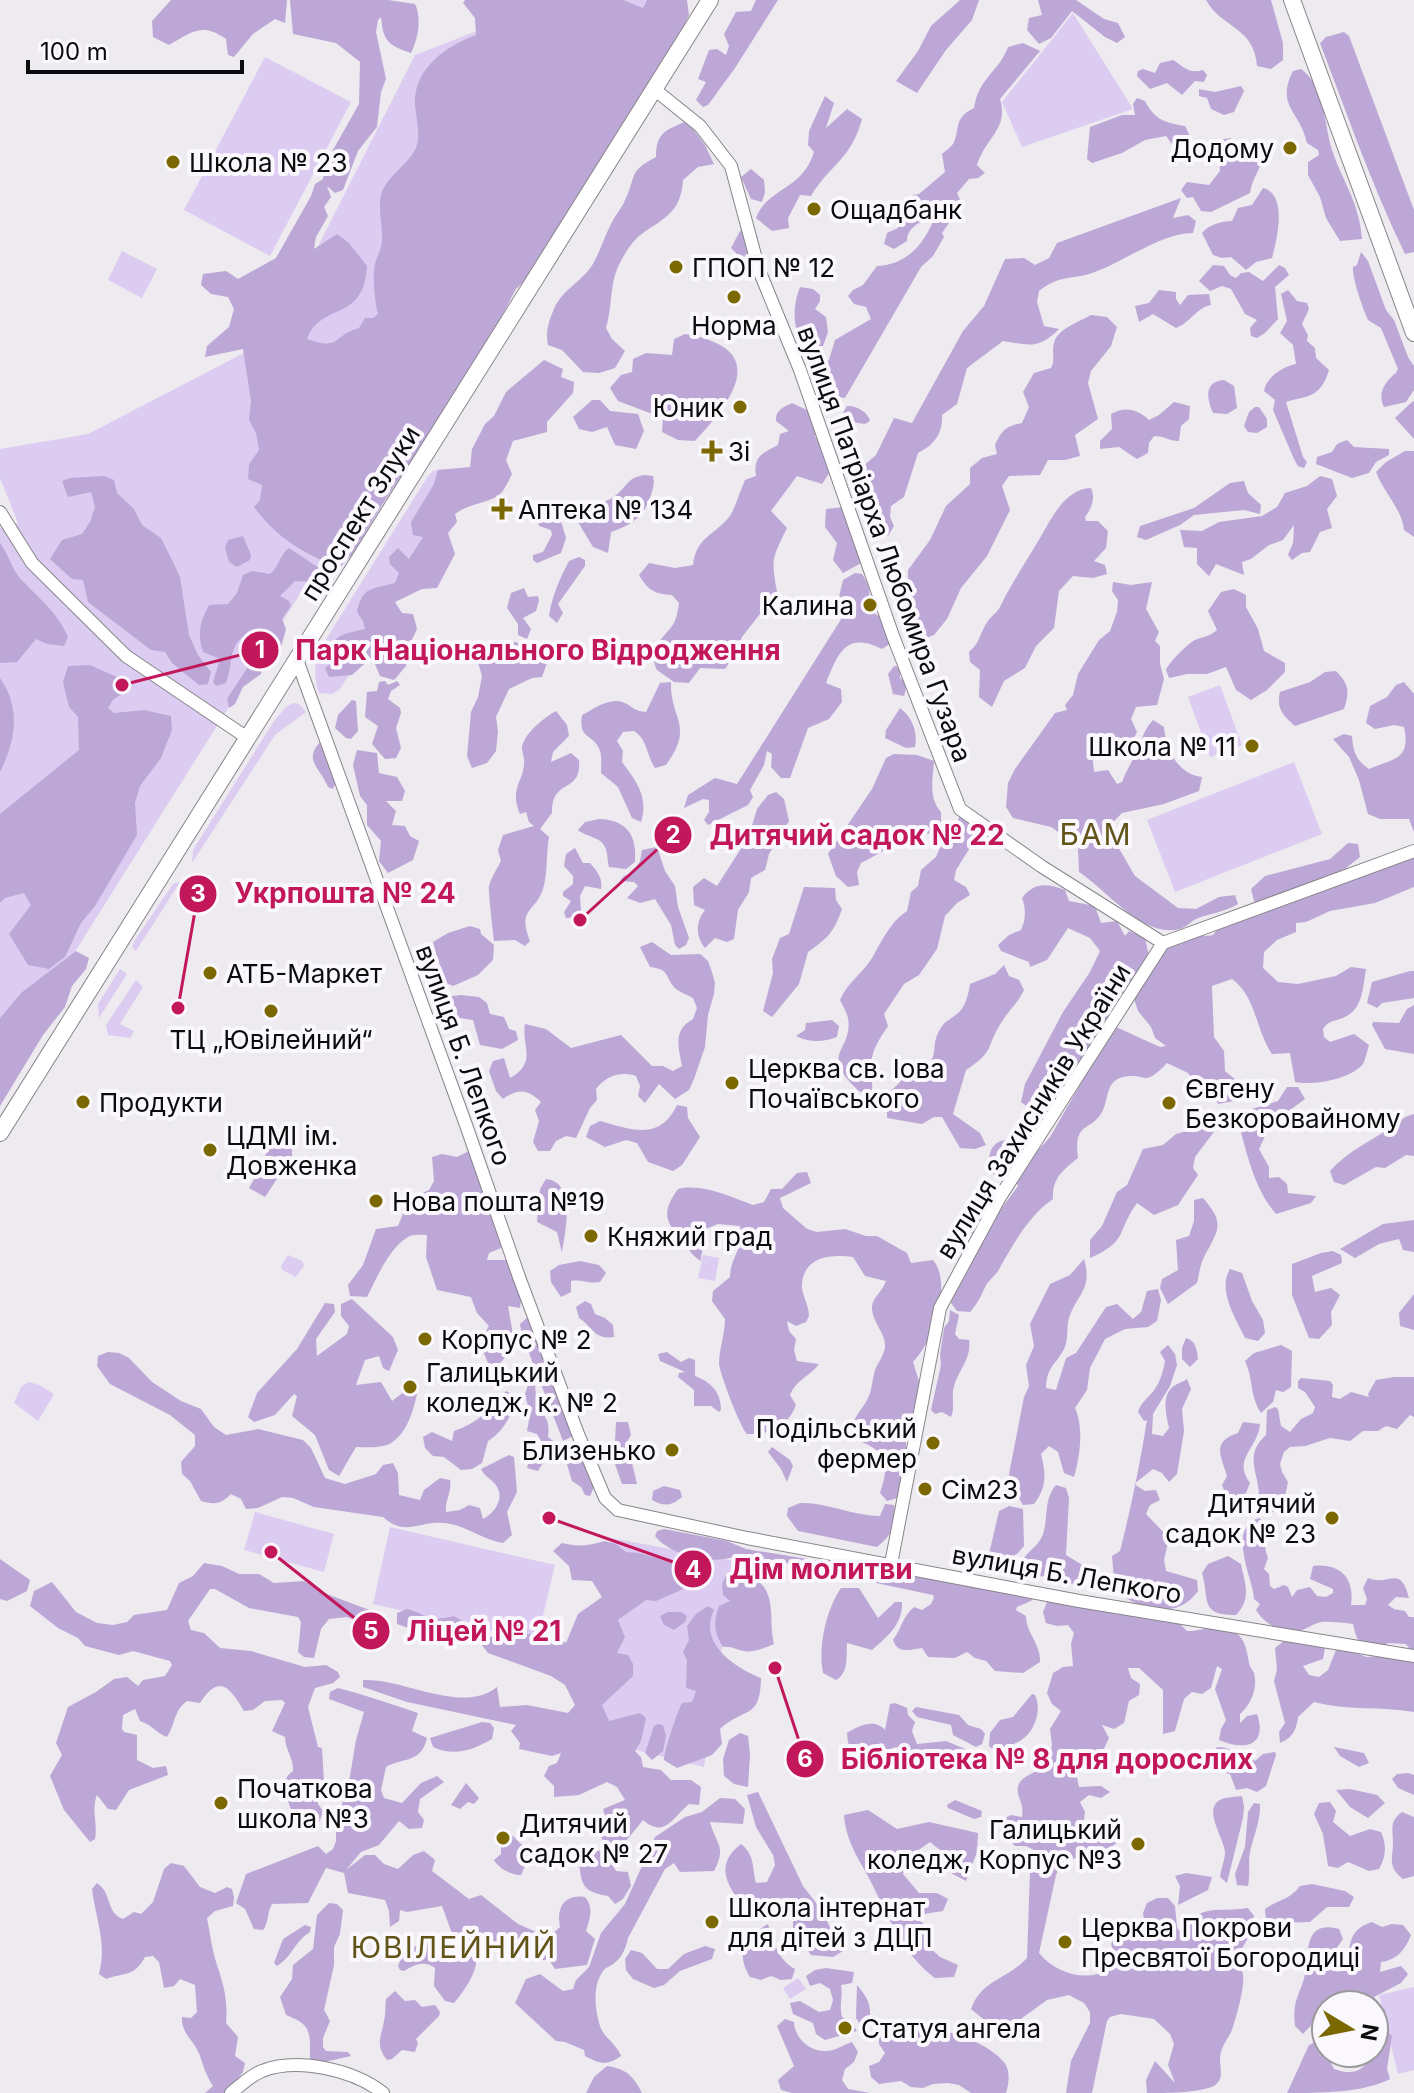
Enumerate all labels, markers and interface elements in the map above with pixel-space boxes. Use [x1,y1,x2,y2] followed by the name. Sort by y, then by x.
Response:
[28,24,242,74] scale bar
[40,37,108,66] text: 100 m
[1171,133,1274,164] place label: Додому
[1281,139,1299,157] marker: Додому
[189,147,348,178] place label: Школа № 23
[164,153,182,171] marker: Школа № 23
[830,194,962,225] place label: Ощадбанк
[805,200,823,218] marker: Ощадбанк
[692,252,835,283] place label: ГПОП № 12
[667,258,685,276] marker: ГПОП № 12
[725,288,743,306] marker: Норма
[691,310,777,341] place label: Норма
[791,322,979,766] street label: вулиця Патріарха Любомира Гузара
[653,392,724,423] place label: Юник
[731,398,749,416] marker: Юник
[294,420,426,606] street label: проспект Злуки
[728,436,750,467] place label: 3і
[703,442,721,460] marker: 3і
[518,494,693,525] place label: Аптека № 134
[493,500,511,518] marker: Аптека № 134
[762,590,854,621] place label: Калина
[861,596,879,614] marker: Калина
[240,624,797,676] callout: Парк Національного Відродження
[295,633,781,667] text: Парк Національного Відродження
[255,635,265,664] text: 1
[1088,731,1236,762] place label: Школа № 11
[1243,737,1261,755] marker: Школа № 11
[653,809,1020,861] callout: Дитячий садок № 22
[1059,816,1133,852] district label: БАМ
[709,818,1005,852] text: Дитячий садок № 22
[665,820,681,849] text: 2
[178,868,471,920] callout: Укрпошта № 24
[234,876,456,910] text: Укрпошта № 24
[190,879,206,908] text: 3
[410,940,518,1170] street label: вулиця Б. Лепкого
[226,958,382,989] place label: АТБ-Маркет
[929,958,1137,1264] street label: вулиця Захисників України
[201,964,219,982] marker: АТБ-Маркет
[262,1002,280,1020] marker: ТЦ „Ювілейний“
[169,1024,373,1055] place label: ТЦ „Ювілейний“
[748,1053,945,1114] place label: Церква св. Іова Почаївського
[1185,1073,1401,1134] place label: Євгену Безкоровайному
[723,1074,741,1092] marker: Церква св. Іова Почаївського
[99,1087,223,1118] place label: Продукти
[74,1093,92,1111] marker: Продукти
[1160,1094,1178,1112] marker: Євгену Безкоровайному
[226,1120,357,1181] place label: ЦДМІ ім. Довженка
[201,1141,219,1159] marker: ЦДМІ ім. Довженка
[392,1186,605,1217] place label: Нова пошта №19
[367,1192,385,1210] marker: Нова пошта №19
[607,1221,772,1252] place label: Княжий град
[582,1227,600,1245] marker: Княжий град
[441,1324,592,1355] place label: Корпус № 2
[416,1330,434,1348] marker: Корпус № 2
[426,1357,618,1418] place label: Галицький коледж, к. № 2
[401,1378,419,1396] marker: Галицький коледж, к. № 2
[756,1413,917,1474] place label: Подільський фермер
[924,1434,942,1452] marker: Подільський фермер
[522,1435,656,1466] place label: Близенько
[663,1441,681,1459] marker: Близенько
[941,1474,1018,1505] place label: Сім23
[916,1480,934,1498] marker: Сім23
[1165,1488,1316,1549] place label: Дитячий садок № 23
[1323,1509,1341,1527] marker: Дитячий садок № 23
[950,1539,1184,1609] street label: вулиця Б. Лепкого
[673,1543,928,1595] callout: Дім молитви
[729,1552,913,1586] text: Дім молитви
[685,1555,701,1584] text: 4
[351,1605,578,1657] callout: Ліцей № 21
[407,1614,561,1648] text: Ліцей № 21
[363,1616,379,1645] text: 5
[785,1733,1269,1785] callout: Бібліотека № 8 для дорослих
[841,1742,1253,1776] text: Бібліотека № 8 для дорослих
[797,1744,813,1773] text: 6
[237,1773,373,1834] place label: Початкова школа №3
[212,1794,230,1812] marker: Початкова школа №3
[519,1808,668,1869] place label: Дитячий садок № 27
[867,1814,1122,1875] place label: Галицький коледж, Корпус №3
[494,1829,512,1847] marker: Дитячий садок № 27
[1129,1835,1147,1853] marker: Галицький коледж, Корпус №3
[728,1892,933,1953] place label: Школа інтернат для дітей з ДЦП
[1081,1912,1360,1973] place label: Церква Покрови Пресвятої Богородиці
[703,1913,721,1931] marker: Школа інтернат для дітей з ДЦП
[351,1929,557,1965] district label: ЮВІЛЕЙНИЙ
[1056,1933,1074,1951] marker: Церква Покрови Пресвятої Богородиці
[1310,1989,1390,2069] north arrow
[861,2013,1041,2044] place label: Статуя ангела
[836,2019,854,2037] marker: Статуя ангела
[1355,2022,1384,2043] text: N

